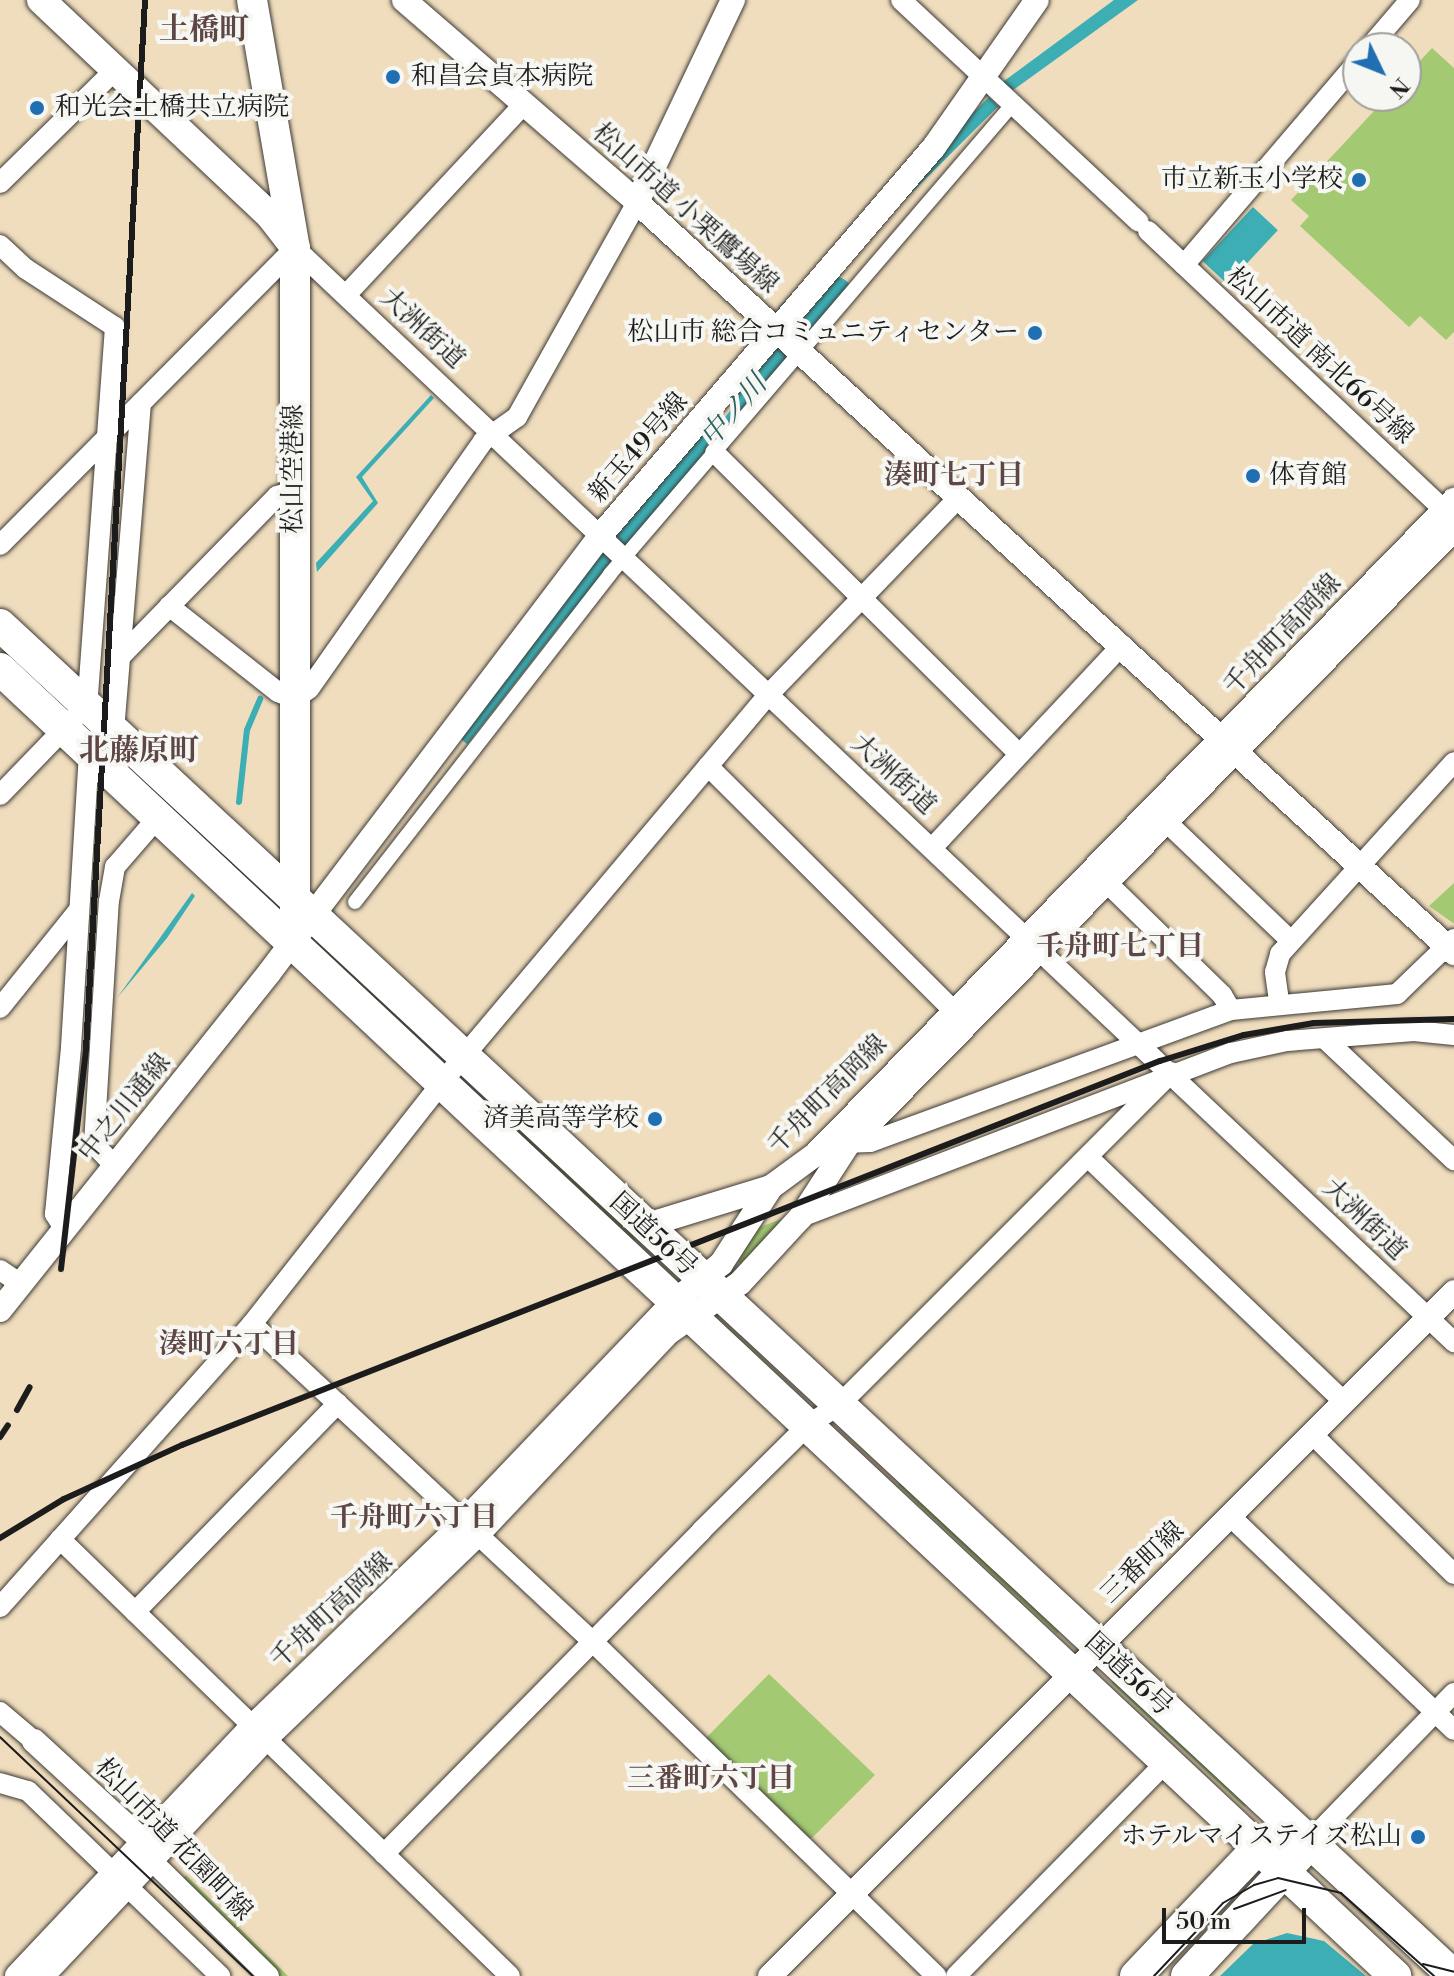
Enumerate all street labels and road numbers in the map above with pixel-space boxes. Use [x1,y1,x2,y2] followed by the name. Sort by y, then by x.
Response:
[586,117,784,301] street label: 松山市道 小栗鷹場線
[1219,261,1419,451] street label: 松山市道 南北66号線
[373,282,471,376] street label: 大洲街道
[583,387,695,509] street label: 新玉49号線
[278,404,310,534] street label: 松山空港線
[1218,568,1348,702] street label: 千舟町高岡線
[844,728,942,822] street label: 大洲街道
[762,1029,894,1161] street label: 千舟町高岡線
[72,1048,178,1168] street label: 中之川通線
[1316,1173,1412,1267] street label: 大洲街道
[603,1187,703,1283] street label: 国道56号
[1095,1516,1191,1610] street label: 三番町線
[264,1546,400,1676] street label: 千舟町高岡線
[1078,1627,1178,1723] street label: 国道56号
[88,1752,258,1928] street label: 松山市道 花園町線

